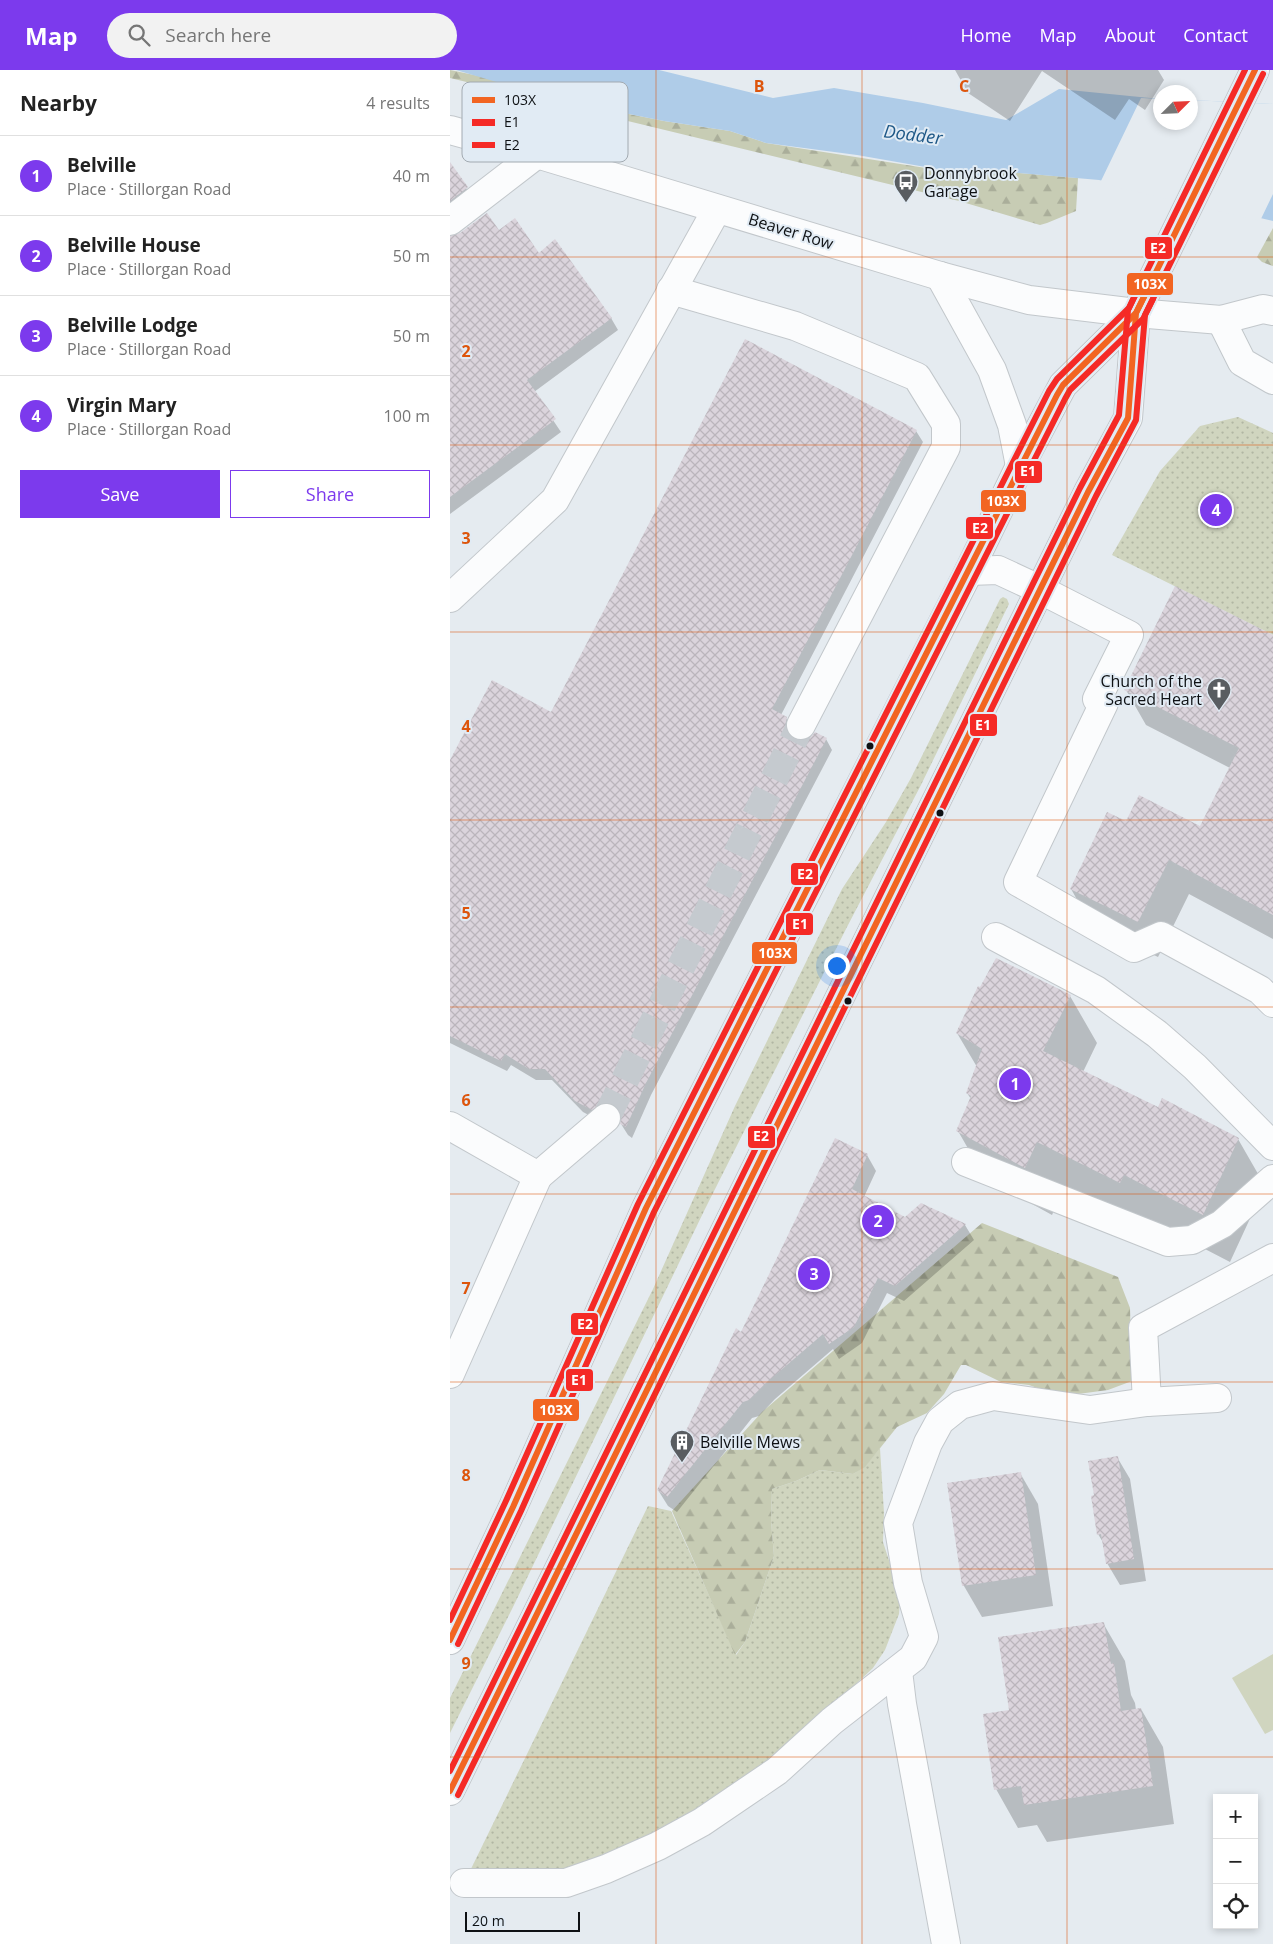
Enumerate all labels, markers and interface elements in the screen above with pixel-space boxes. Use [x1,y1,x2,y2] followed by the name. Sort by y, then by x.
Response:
[107,13,457,58] search box
[25,19,77,52] text: Map
[125,21,153,49] icon: search
[165,22,271,48] text: Search here
[961,23,1011,47] text: Home
[1039,23,1077,47] text: Map
[1105,23,1155,47] text: About
[1183,23,1248,47] text: Contact
[754,75,764,97] text: B
[959,75,969,97] text: C
[462,82,628,162] legend
[1153,85,1198,130] north arrow
[20,89,97,117] text: Nearby
[504,90,537,109] text: 103X
[366,92,430,114] text: 4 results
[504,112,520,131] text: E1
[882,118,945,150] water label: Dodder
[504,135,520,154] text: E2
[67,152,136,178] text: Belville
[924,162,1017,202] place label: Donnybrook Garage
[31,165,41,187] text: 1
[393,165,430,187] text: 40 m
[893,169,919,203] bus stop icon: Donnybrook Garage
[67,178,231,200] text: Place · Stillorgan Road
[746,208,837,255] street label: Beaver Row
[67,232,201,258] text: Belville House
[1144,236,1173,260] line badge: E2
[1150,238,1166,257] text: E2
[31,245,41,267] text: 2
[393,245,430,267] text: 50 m
[67,258,231,280] text: Place · Stillorgan Road
[1126,272,1174,296] line badge: 103X
[1133,274,1167,293] text: 103X
[67,312,198,338] text: Belville Lodge
[31,325,41,347] text: 3
[393,325,430,347] text: 50 m
[67,338,231,360] text: Place · Stillorgan Road
[461,340,471,362] text: 2
[67,392,177,418] text: Virgin Mary
[31,405,41,427] text: 4
[384,405,430,427] text: 100 m
[67,418,231,440] text: Place · Stillorgan Road
[1014,460,1043,484] line badge: E1
[1020,461,1036,480] text: E1
[20,470,220,518] button: Save
[230,470,430,518] button: Share
[980,489,1027,513] line badge: 103X
[986,491,1020,510] text: 103X
[1200,491,1232,529] pin: 4
[965,516,994,540] line badge: E2
[972,518,988,537] text: E2
[461,527,471,549] text: 3
[1100,670,1202,710] place label: Church of the Sacred Heart
[1206,677,1232,711] church icon: Church of the Sacred Heart
[969,713,998,737] line badge: E1
[461,715,471,737] text: 4
[975,715,991,734] text: E1
[865,741,875,751] unlabelled marker
[935,808,945,818] unlabelled marker
[790,862,819,886] line badge: E2
[797,864,813,883] text: E2
[461,902,471,924] text: 5
[785,912,814,936] line badge: E1
[792,914,808,933] text: E1
[751,941,798,965] line badge: 103X
[758,943,792,962] text: 103X
[824,953,850,979] your location
[843,996,853,1006] unlabelled marker
[999,1065,1031,1103] pin: 1
[461,1089,471,1111] text: 6
[747,1125,776,1149] line badge: E2
[753,1126,769,1145] text: E2
[862,1202,894,1240] pin: 2
[798,1255,830,1293] pin: 3
[461,1277,471,1299] text: 7
[570,1312,599,1336] line badge: E2
[577,1314,593,1333] text: E2
[565,1368,594,1392] line badge: E1
[571,1370,587,1389] text: E1
[532,1398,580,1422] line badge: 103X
[539,1400,573,1419] text: 103X
[669,1429,695,1463] building icon: Belville Mews
[700,1431,800,1453] place label: Belville Mews
[461,1464,471,1486] text: 8
[461,1652,471,1674] text: 9
[1213,1794,1258,1929] map controls
[1213,1794,1258,1839] button: +
[1213,1839,1258,1884] button: −
[1213,1884,1258,1929] button: locate
[465,1909,580,1932] scale bar
[472,1911,505,1930] text: 20 m

